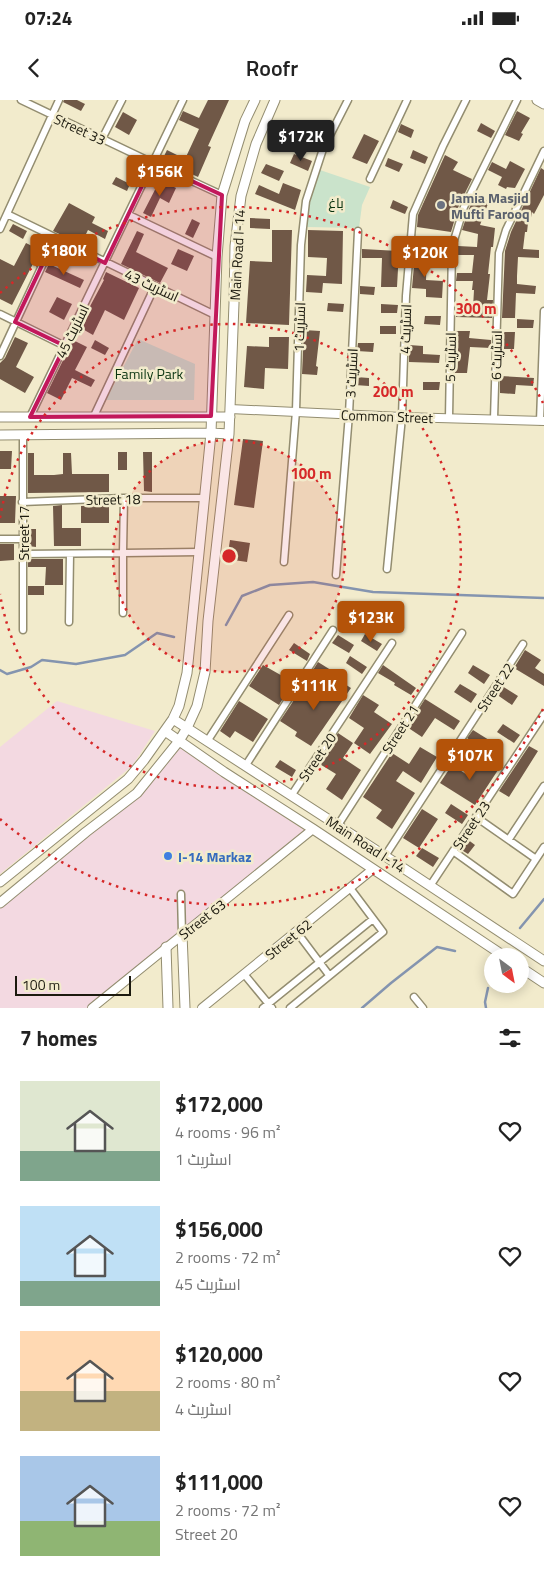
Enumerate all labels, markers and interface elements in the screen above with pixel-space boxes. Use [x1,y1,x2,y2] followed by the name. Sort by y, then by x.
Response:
[25,3,72,32] text: 07:24
[246,51,298,85] text: Roofr
[20,54,48,82] icon: back
[496,54,524,82] icon: search
[51,108,109,150] street label: Street 33
[266,120,336,162] pin: $172K
[278,124,324,148] text: $172K
[125,154,195,197] pin: $156K
[137,159,183,183] text: $156K
[451,187,530,224] place label: Jamia Masjid Mufti Farooq
[328,192,344,213] park label: باغ
[435,199,447,211] marker: Jamia Masjid Mufti Farooq
[224,209,250,301] street label: Main Road I-14
[29,234,99,276] pin: $180K
[390,236,460,278] pin: $120K
[41,238,87,262] text: $180K
[402,240,448,264] text: $120K
[121,263,183,307] street label: اسٹریٹ 43
[455,297,497,320] text: 300 m
[50,301,94,361] street label: اسٹریٹ 45
[288,302,310,352] street label: اسٹریٹ 1
[394,304,416,354] street label: اسٹریٹ 4
[485,330,507,380] street label: اسٹریٹ 6
[439,332,461,382] street label: اسٹریٹ 5
[339,348,363,398] street label: اسٹریٹ 3
[115,363,184,384] park label: Family Park
[372,380,414,403] text: 200 m
[340,404,434,428] street label: Common Street
[290,462,332,485] text: 100 m
[85,488,141,510] street label: Street 18
[13,506,34,560] street label: Street 17
[220,547,238,565] centre of rings
[336,600,406,643] pin: $123K
[348,605,394,629] text: $123K
[471,658,519,716] street label: Street 22
[279,668,349,711] pin: $111K
[291,673,337,697] text: $111K
[376,700,424,758] street label: Street 21
[293,728,341,786] street label: Street 20
[435,738,505,781] pin: $107K
[447,743,493,767] text: $107K
[447,796,495,854] street label: Street 23
[322,810,410,878] street label: Main Road I-14
[178,846,252,867] place label: I-14 Markaz
[162,850,174,862] marker: I-14 Markaz
[174,894,230,944] street label: Street 63
[260,914,316,964] street label: Street 62
[484,948,529,992] north arrow
[484,948,529,993] map controls
[15,973,131,996] scale bar
[22,974,60,995] text: 100 m
[20,1022,97,1054] text: 7 homes
[496,1024,524,1052] icon: filters
[175,1088,263,1120] text: $172,000
[60,1101,120,1161] icon: home
[496,1117,524,1145] icon: heart
[175,1120,280,1144] text: 4 rooms · 96 m²
[175,1147,232,1171] text: اسٹریٹ 1
[175,1213,263,1245] text: $156,000
[60,1226,120,1286] icon: home
[496,1242,524,1270] icon: heart
[175,1245,280,1269] text: 2 rooms · 72 m²
[175,1272,241,1296] text: اسٹریٹ 45
[175,1338,263,1370] text: $120,000
[60,1351,120,1411] icon: home
[496,1367,524,1395] icon: heart
[175,1370,280,1394] text: 2 rooms · 80 m²
[175,1397,232,1421] text: اسٹریٹ 4
[175,1466,263,1498] text: $111,000
[60,1476,120,1536] icon: home
[496,1492,524,1520] icon: heart
[175,1498,280,1522] text: 2 rooms · 72 m²
[175,1522,238,1546] text: Street 20

